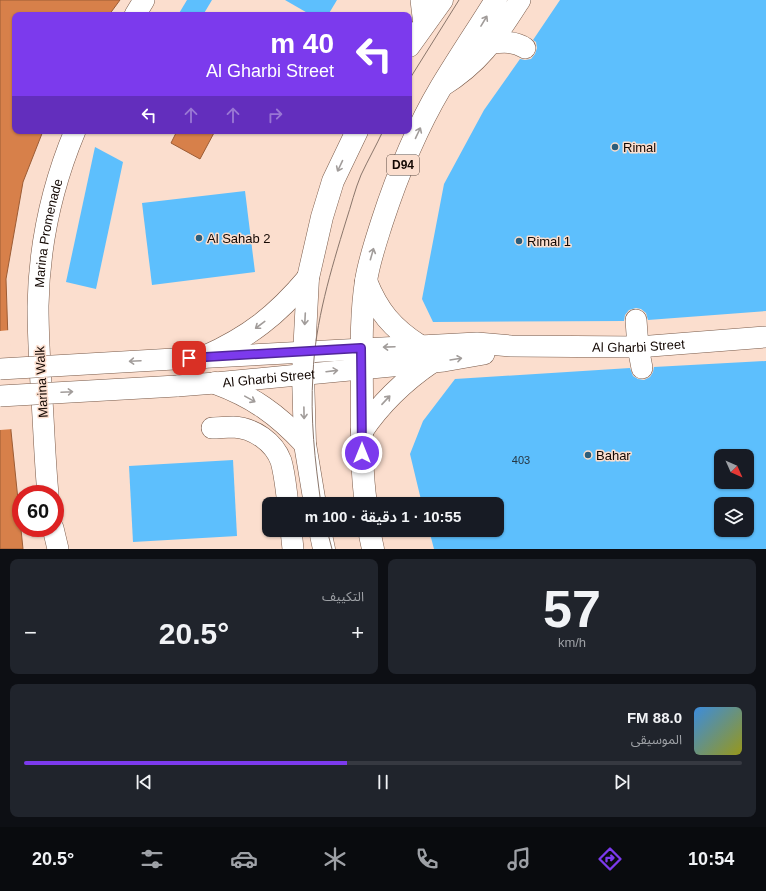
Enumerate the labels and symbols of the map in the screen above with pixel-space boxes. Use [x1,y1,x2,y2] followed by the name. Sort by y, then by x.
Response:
[480,15,488,27] one-way arrow
[415,127,422,139] one-way arrow
[623,140,656,155] place label: Rimal
[610,142,620,152] marker: Rimal
[387,155,419,175] road number: D94
[336,160,343,172] one-way arrow
[32,177,66,288] street label: Marina Promenade
[207,231,271,246] place label: Al Sahab 2
[194,233,204,243] marker: Al Sahab 2
[527,234,571,249] place label: Rimal 1
[514,236,524,246] marker: Rimal 1
[369,248,377,261] one-way arrow
[302,312,309,325] one-way arrow
[255,321,266,330] one-way arrow
[592,336,686,355] street label: Al Gharbi Street
[172,341,206,375] pin
[383,343,396,351] one-way arrow
[32,345,51,418] street label: Marina Walk
[449,355,462,363] one-way arrow
[129,357,142,365] one-way arrow
[222,366,316,390] street label: Al Gharbi Street
[325,367,338,375] one-way arrow
[60,388,73,395] one-way arrow
[244,395,256,403] one-way arrow
[381,395,391,405] one-way arrow
[300,406,308,419] one-way arrow
[341,432,383,474] position arrow
[596,448,631,463] place label: Bahar
[714,449,754,489] north arrow
[583,450,593,460] marker: Bahar
[512,454,530,466] house number: 403
[12,485,64,537] speed limit sign: 60

